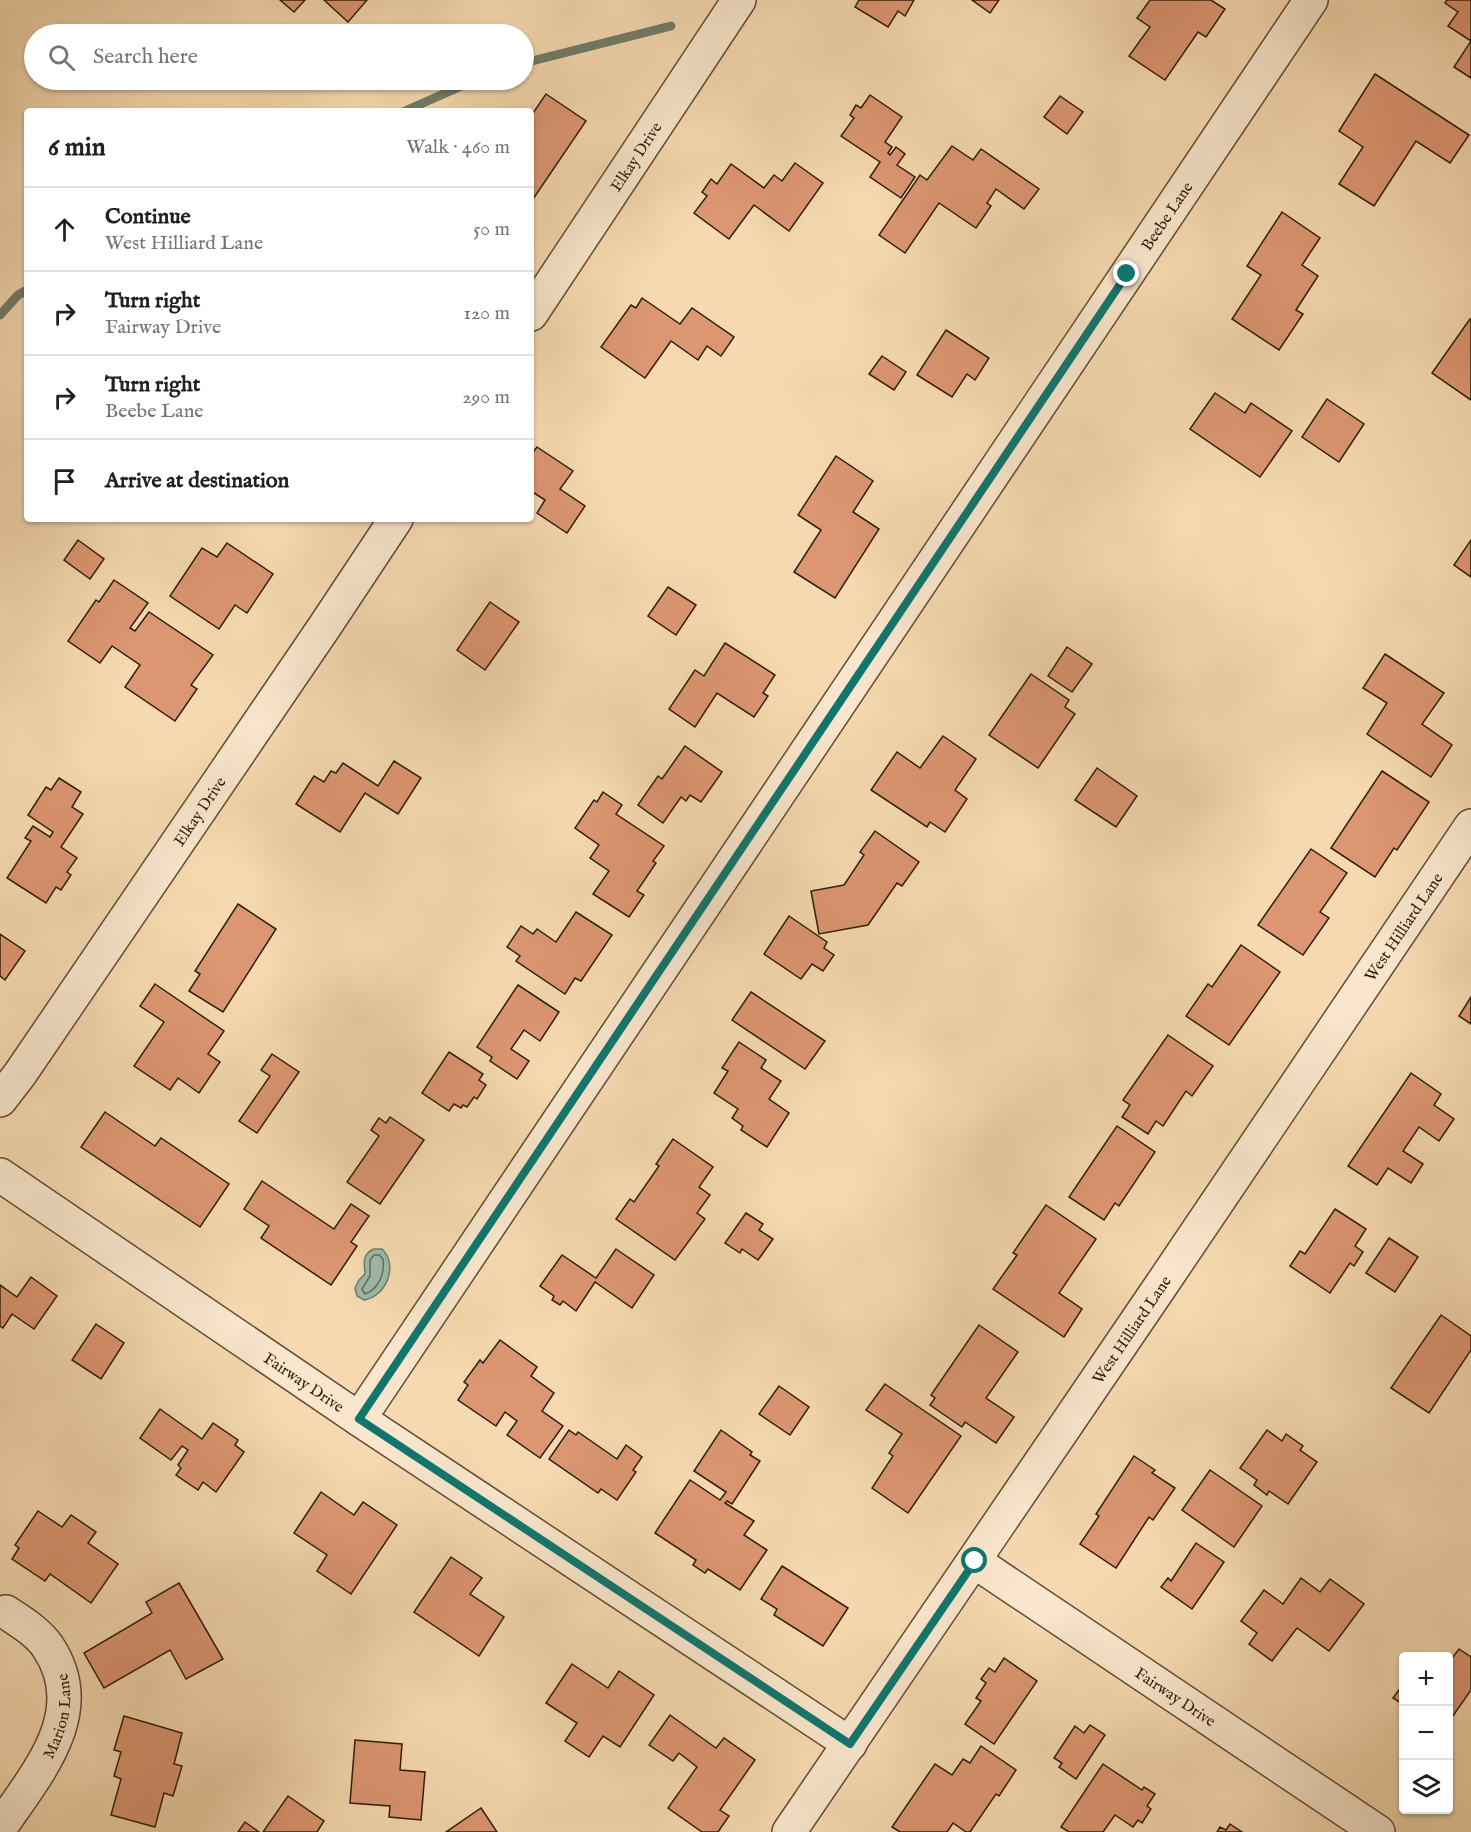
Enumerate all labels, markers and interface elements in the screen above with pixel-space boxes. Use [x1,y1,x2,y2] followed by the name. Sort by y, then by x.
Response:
[24,24,534,90] search box
[45,41,78,74] icon: search
[93,43,198,71] text: Search here
[607,119,667,196] street label: Elkay Drive
[48,131,106,164] text: 6 min
[406,135,510,160] text: Walk · 460 m
[1138,179,1198,255] street label: Beebe Lane
[105,203,191,231] text: Continue
[48,213,81,246] icon: ahead
[473,217,510,242] text: 50 m
[105,231,263,256] text: West Hilliard Lane
[1113,260,1139,286] route end
[105,287,200,315] text: Turn right
[48,297,81,330] icon: right
[464,301,510,326] text: 120 m
[105,315,221,340] text: Fairway Drive
[105,371,200,399] text: Turn right
[48,381,81,414] icon: right
[462,385,510,410] text: 290 m
[105,399,204,424] text: Beebe Lane
[48,465,81,498] icon: arrive
[105,467,289,495] text: Arrive at destination
[170,774,231,851] street label: Elkay Drive
[1361,870,1448,986] street label: West Hilliard Lane
[1089,1273,1177,1388] street label: West Hilliard Lane
[259,1349,347,1418] street label: Fairway Drive
[961,1547,987,1573] route start
[1399,1652,1453,1814] map controls
[1399,1652,1453,1706] button: +
[1131,1664,1219,1732] street label: Fairway Drive
[39,1671,76,1763] street label: Marion Lane
[1399,1706,1453,1760] button: −
[1399,1760,1453,1814] button: layers

